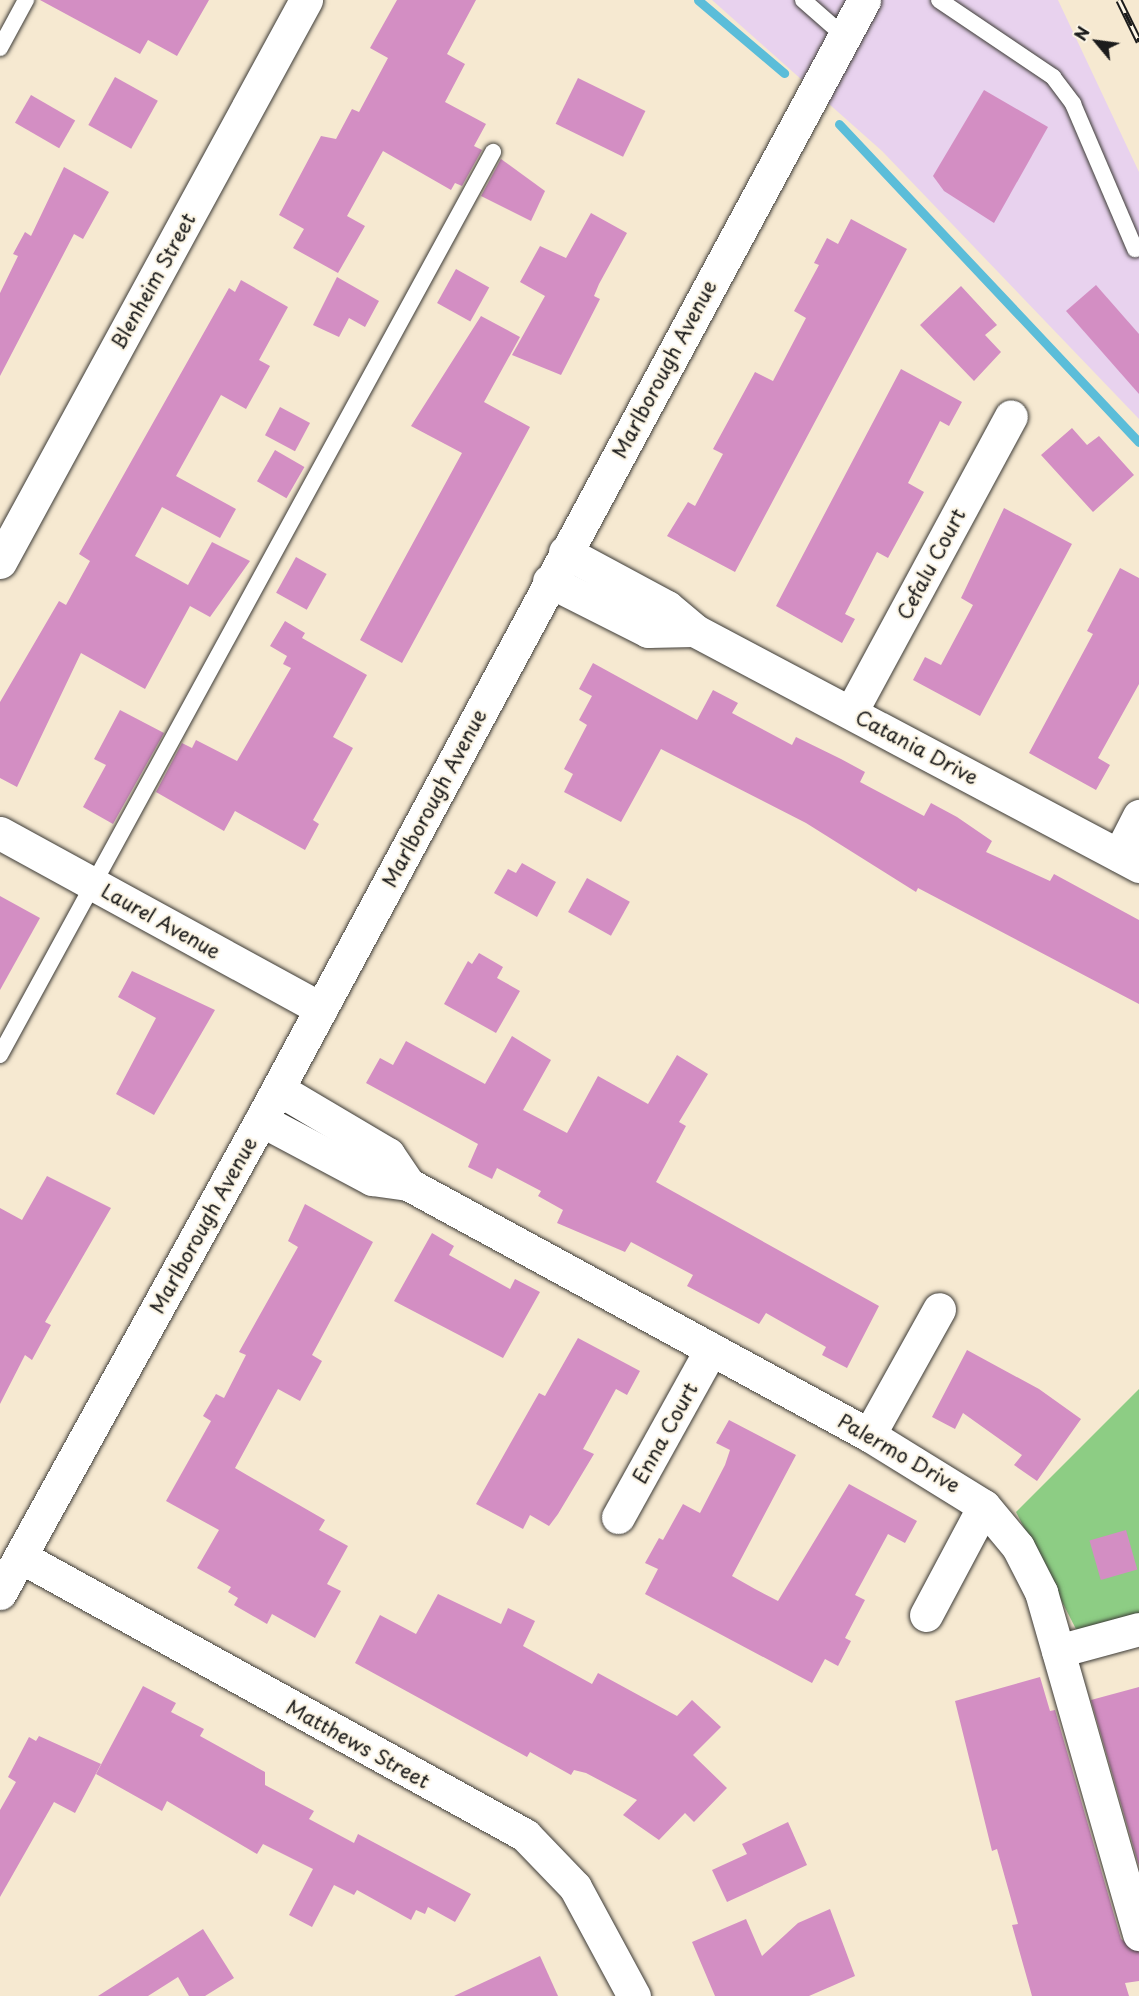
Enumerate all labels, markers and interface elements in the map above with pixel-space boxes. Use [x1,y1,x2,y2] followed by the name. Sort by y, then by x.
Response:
[1067,12,1127,72] north arrow
[1068,22,1095,45] text: N
[105,208,201,354] street label: Blenheim Street
[607,276,721,462] street label: Marlborough Avenue
[892,505,970,623] street label: Cefalu Court
[377,705,491,891] street label: Marlborough Avenue
[852,705,982,789] street label: Catania Drive
[97,878,225,964] street label: Laurel Avenue
[144,1132,262,1318] street label: Marlborough Avenue
[628,1379,702,1487] street label: Enna Court
[834,1409,964,1497] street label: Palermo Drive
[282,1695,434,1793] street label: Matthews Street

